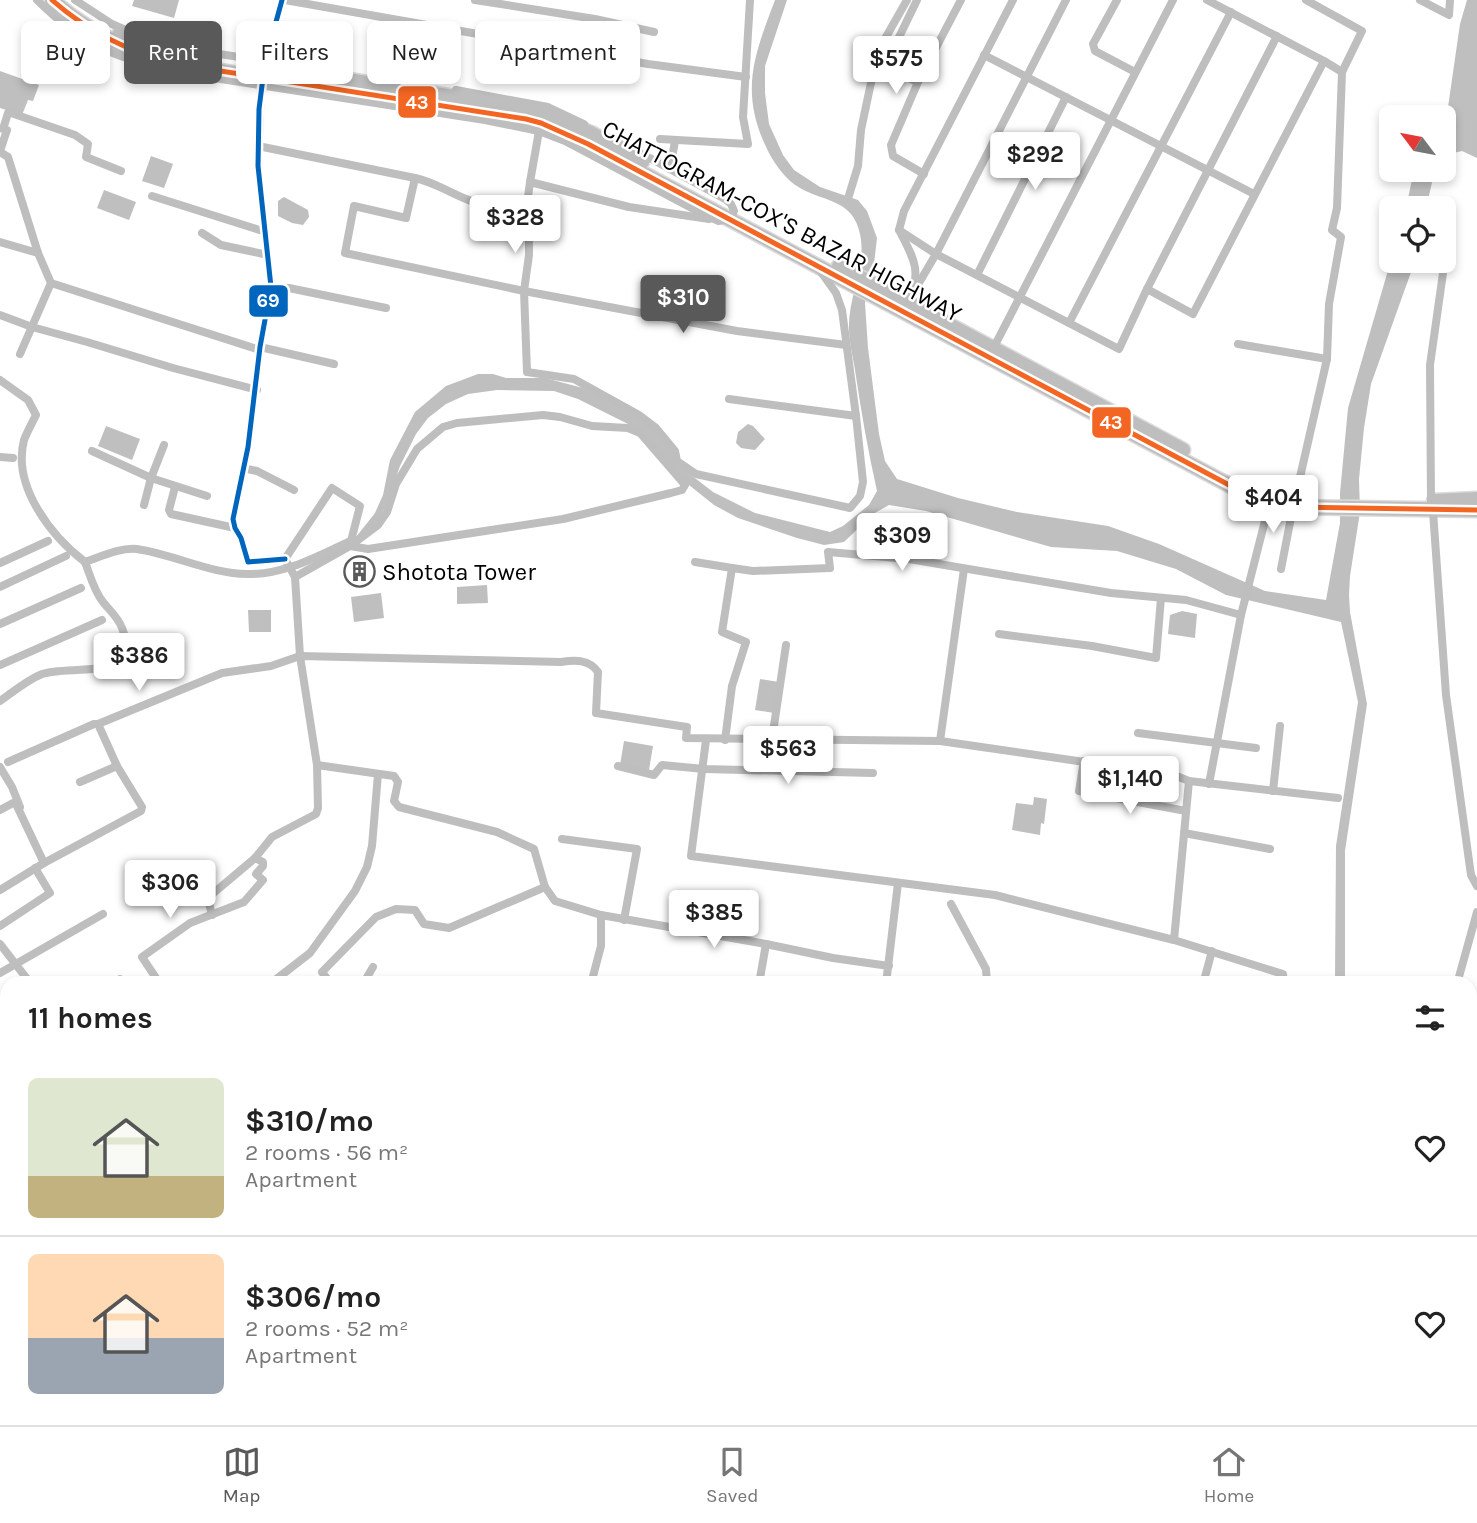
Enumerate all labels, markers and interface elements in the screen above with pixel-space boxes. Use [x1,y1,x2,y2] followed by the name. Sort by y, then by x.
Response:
[21,21,110,84] chip: Buy
[124,21,222,84] chip: Rent
[236,21,353,84] chip: Filters
[367,21,461,84] chip: New
[475,21,640,84] chip: Apartment
[855,36,937,96] pin: $575
[869,45,923,72] text: $575
[397,85,437,119] line badge: 43
[405,92,429,114] text: 43
[1379,105,1456,182] north arrow
[1379,105,1456,273] map controls
[598,114,966,328] street label: CHATTOGRAM-COX'S BAZAR HIGHWAY
[994,132,1076,192] pin: $292
[1006,141,1064,168] text: $292
[474,196,556,255] pin: $328
[1379,196,1456,273] button: locate
[486,204,544,231] text: $328
[642,276,724,335] pin: $310
[248,284,289,318] line badge: 69
[657,284,709,311] text: $310
[256,290,280,312] text: 69
[1091,406,1132,439] line badge: 43
[1099,412,1123,434] text: 43
[1232,476,1314,535] pin: $404
[1244,484,1302,511] text: $404
[861,514,943,573] pin: $309
[873,522,931,549] text: $309
[342,555,376,589] building icon: Shotota Tower
[382,558,536,586] place label: Shotota Tower
[98,634,180,693] pin: $386
[110,642,168,669] text: $386
[747,726,829,786] pin: $563
[759,735,817,762] text: $563
[1073,756,1187,816] pin: $1,140
[1097,765,1163,792] text: $1,140
[129,860,211,920] pin: $306
[141,869,199,896] text: $306
[673,890,755,950] pin: $385
[685,899,743,926] text: $385
[1411,999,1449,1037] icon: filters
[28,1000,153,1036] text: 11 homes
[245,1103,374,1139] text: $310/mo
[84,1106,168,1190] icon: home
[1411,1129,1449,1167] icon: heart
[245,1139,408,1166] text: 2 rooms · 56 m²
[245,1166,357,1193] text: Apartment
[245,1279,381,1315] text: $306/mo
[84,1282,168,1366] icon: home
[1411,1305,1449,1343] icon: heart
[245,1315,408,1342] text: 2 rooms · 52 m²
[245,1342,357,1369] text: Apartment
[223,1443,261,1507] tab: Map
[706,1443,758,1507] tab: Saved
[1204,1443,1254,1507] tab: Home

